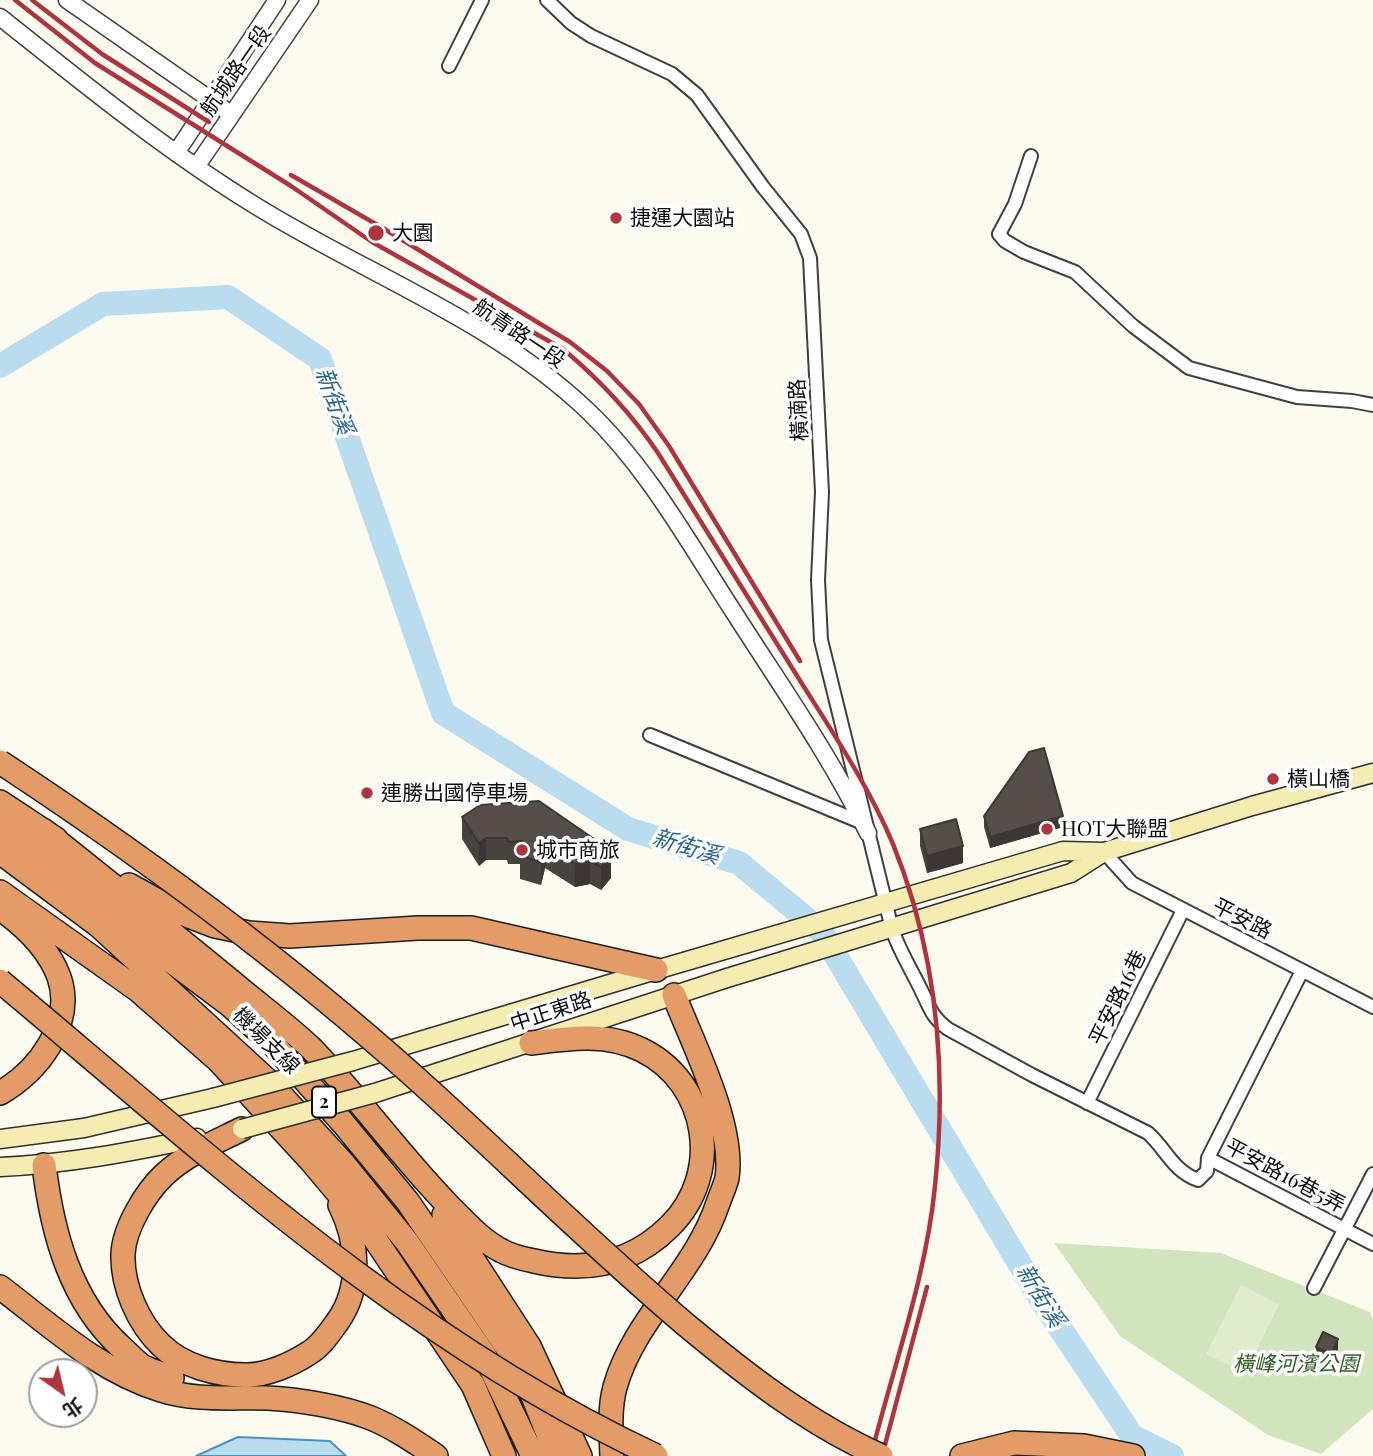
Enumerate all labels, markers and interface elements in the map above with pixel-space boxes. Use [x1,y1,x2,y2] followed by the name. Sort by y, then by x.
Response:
[196,21,276,121] street label: 航城路一段
[630,205,735,231] place label: 捷運大園站
[608,210,624,226] marker: 捷運大園站
[392,220,434,246] place label: 大園
[366,223,386,243] marker: 大園
[468,294,570,374] street label: 航青路一段
[309,364,359,438] water label: 新街溪
[785,378,813,442] street label: 橫湳路
[1287,766,1350,792] place label: 橫山橋
[1265,771,1281,787] marker: 橫山橋
[381,780,528,806] place label: 連勝出國停車場
[359,785,375,801] marker: 連勝出國停車場
[1061,816,1168,842] place label: HOT大聯盟
[1039,821,1055,837] marker: HOT大聯盟
[649,824,723,870] water label: 新街溪
[536,837,620,863] place label: 城市商旅
[514,842,530,858] marker: 城市商旅
[1208,893,1276,945] street label: 平安路
[1084,946,1152,1050] street label: 平安路16巷
[507,987,595,1037] street label: 中正東路
[227,1002,305,1080] street label: 機場支線
[312,1086,336,1118] road number: 2
[1221,1134,1349,1218] street label: 平安路16巷5弄
[1010,1259,1070,1333] water label: 新街溪
[1233,1351,1359,1377] park label: 橫峰河濱公園
[28,1358,98,1428] north arrow
[58,1393,89,1425] text: 北

